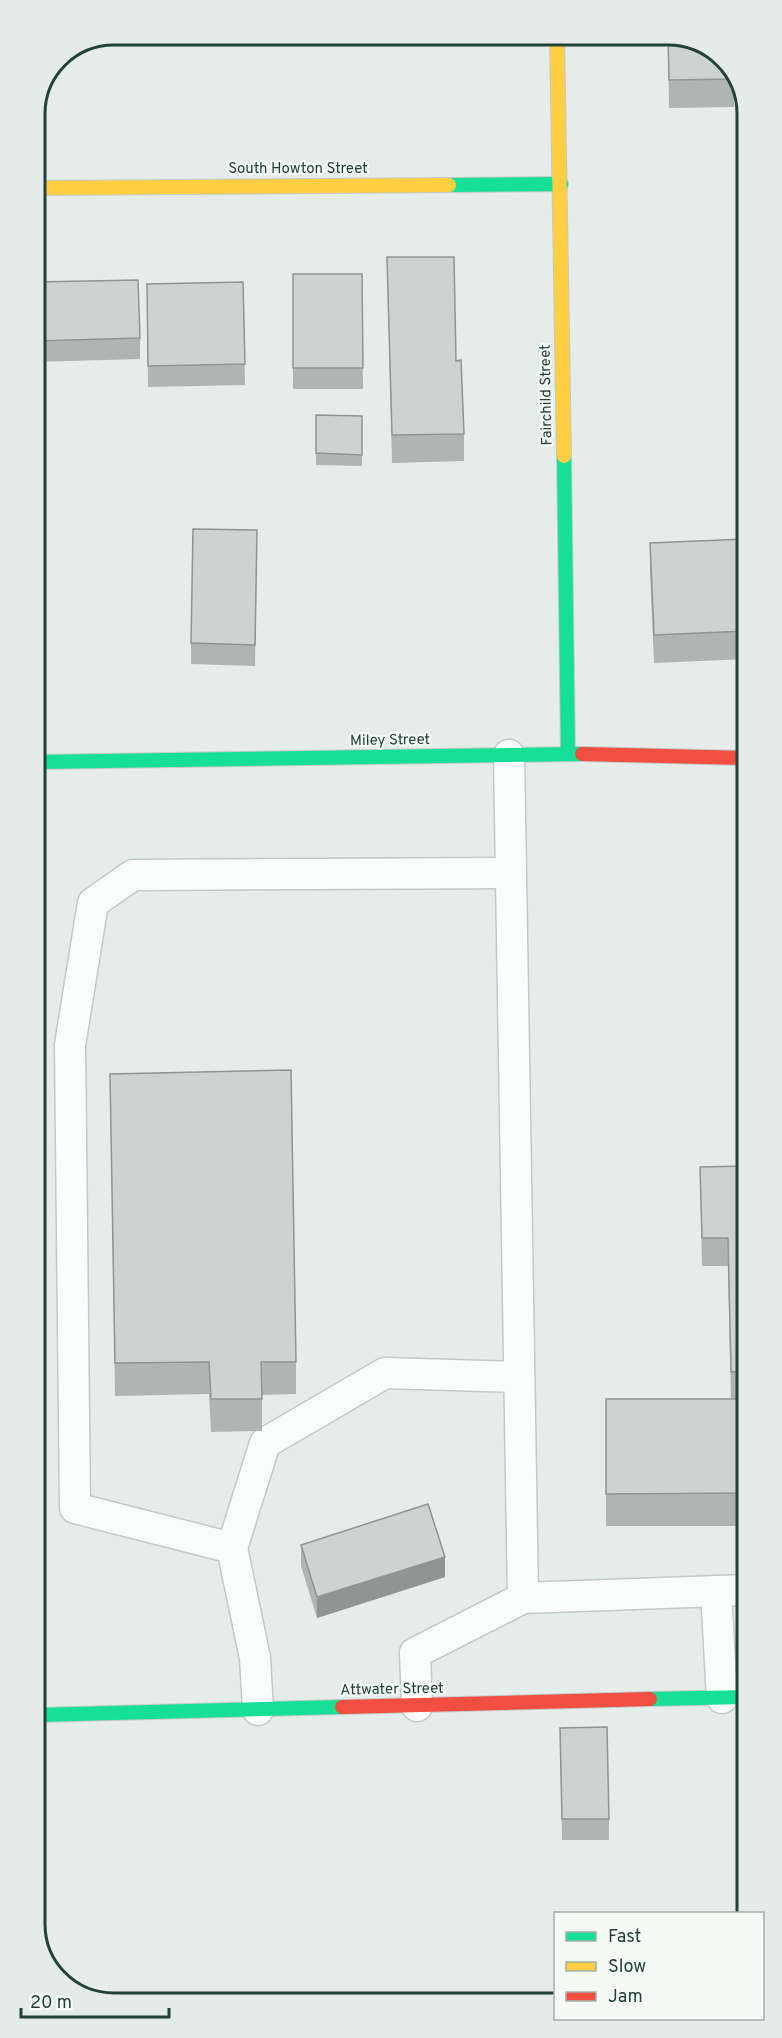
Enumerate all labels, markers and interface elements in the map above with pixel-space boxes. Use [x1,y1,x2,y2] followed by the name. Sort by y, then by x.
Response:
[228,160,368,179] street label: South Howton Street
[537,344,557,446] street label: Fairchild Street
[350,731,430,751] street label: Miley Street
[340,1680,444,1700] street label: Attwater Street
[554,1912,764,2020] legend
[608,1926,641,1949] text: Fast
[608,1956,646,1979] text: Slow
[21,1981,170,2019] scale bar
[608,1986,643,2009] text: Jam
[30,1992,72,2015] text: 20 m

